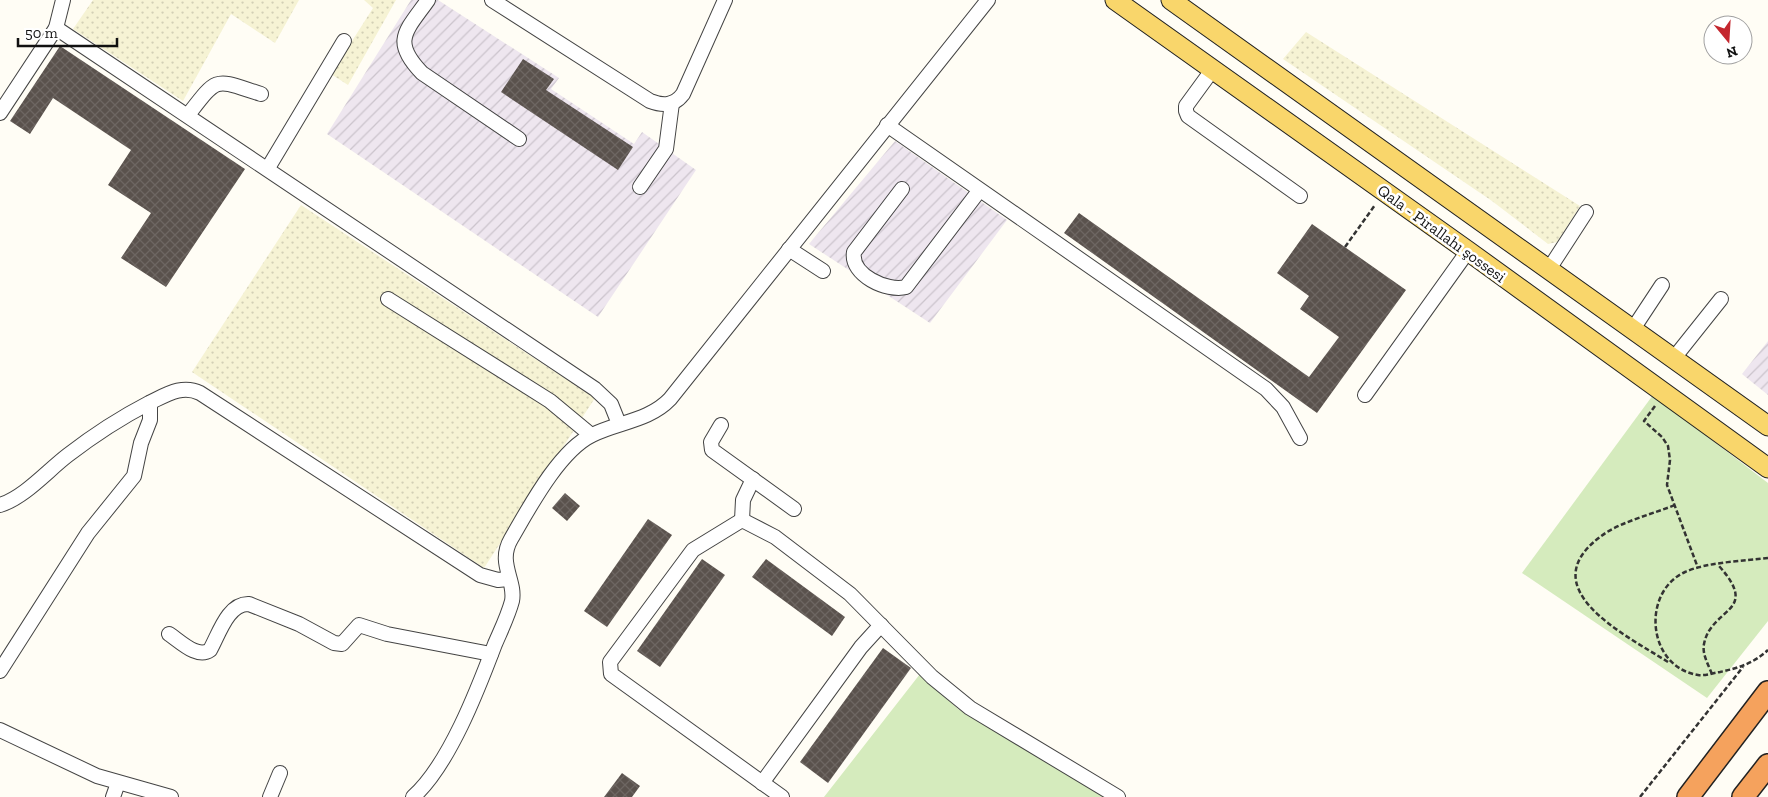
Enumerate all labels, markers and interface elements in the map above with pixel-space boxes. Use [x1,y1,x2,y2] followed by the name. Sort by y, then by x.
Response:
[18,15,116,47] scale bar
[1703,15,1753,65] north arrow
[25,24,58,42] text: 50 m
[1724,42,1740,62] text: N
[1374,180,1510,287] street label: Qala - Pirallahı şossesi

